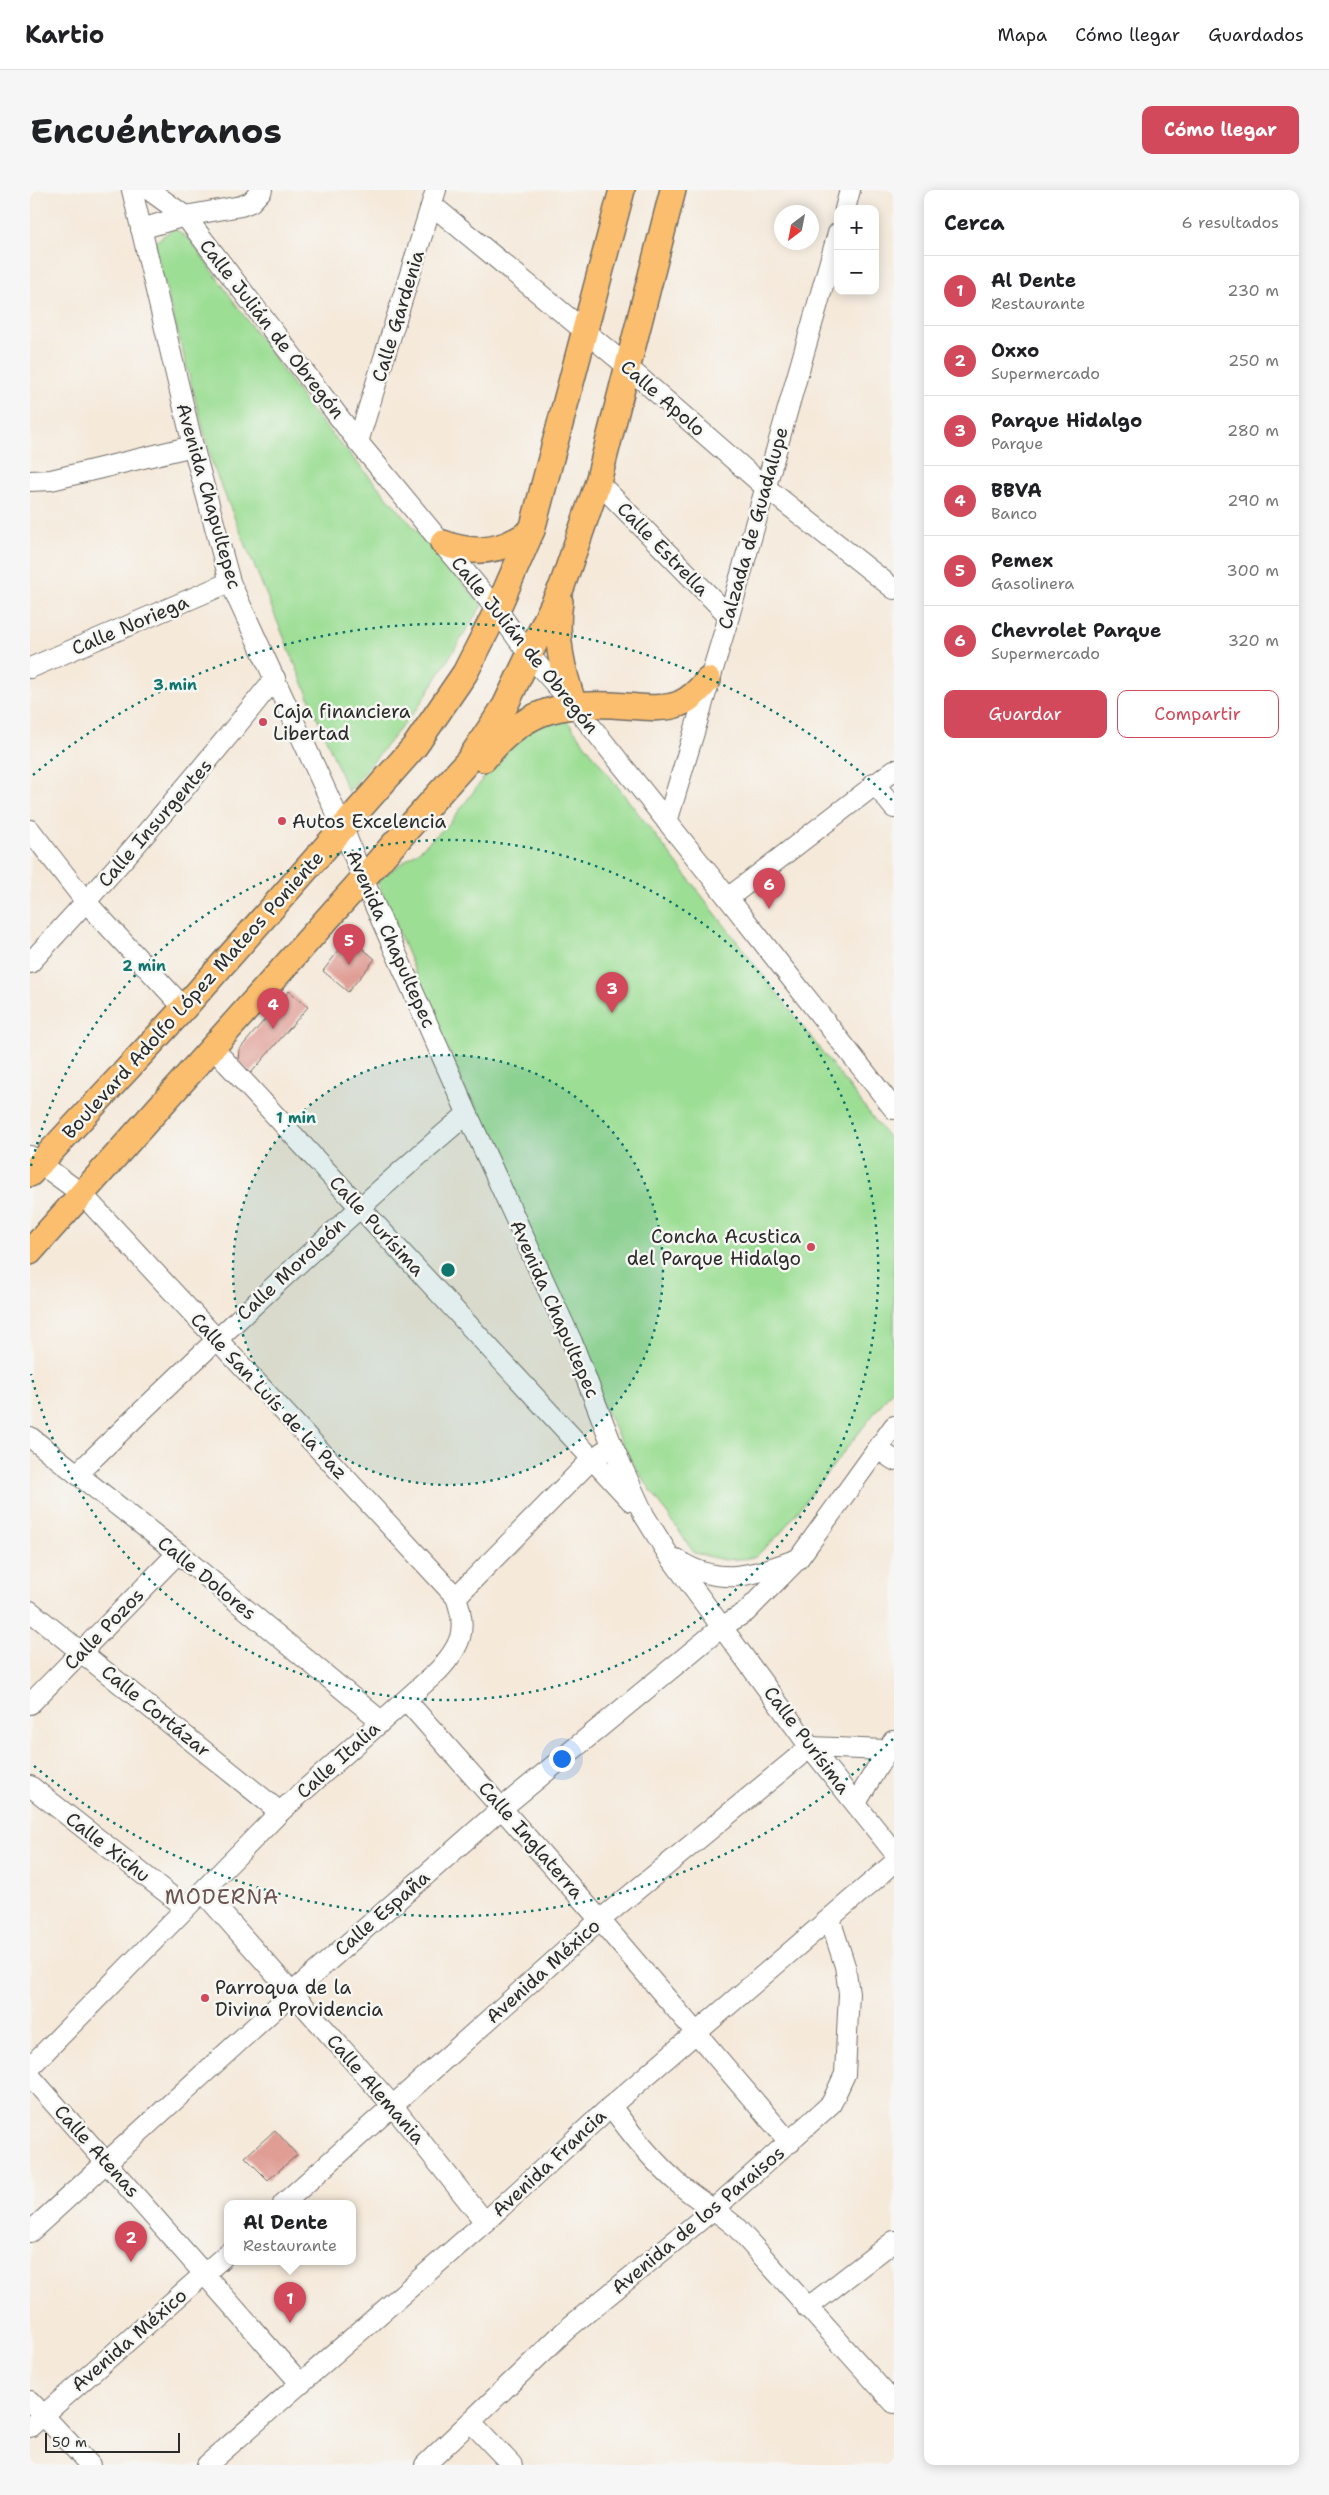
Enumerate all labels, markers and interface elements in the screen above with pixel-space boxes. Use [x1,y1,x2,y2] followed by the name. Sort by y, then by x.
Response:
[25,19,104,51] text: Kartio
[997,23,1047,47] text: Mapa
[1075,23,1180,47] text: Cómo llegar
[1208,23,1304,47] text: Guardados
[1142,106,1299,154] button: Cómo llegar
[30,107,282,154] text: Encuéntranos
[774,205,819,250] north arrow
[834,205,879,295] map controls
[834,205,879,250] button: +
[944,209,1005,237] text: Cerca
[1181,212,1279,233] text: 6 resultados
[194,234,350,424] street label: Calle Julián de Obregón
[366,247,430,385] street label: Calle Gardenia
[834,250,879,295] button: −
[991,268,1076,293] text: Al Dente
[956,280,964,301] text: 1
[1227,280,1279,301] text: 230 m
[991,293,1085,314] text: Restaurante
[991,338,1039,363] text: Oxxo
[954,350,966,371] text: 2
[1228,350,1279,371] text: 250 m
[615,354,711,442] street label: Calle Apolo
[991,363,1100,384] text: Supermercado
[170,400,248,592] street label: Avenida Chapultepec
[991,408,1142,433] text: Parque Hidalgo
[954,420,966,441] text: 3
[1227,420,1279,441] text: 280 m
[712,424,794,632] street label: Calzada de Guadalupe
[991,433,1043,454] text: Parque
[991,478,1042,503] text: BBVA
[954,490,966,511] text: 4
[1227,490,1279,511] text: 290 m
[612,496,714,602] street label: Calle Estrella
[991,503,1037,524] text: Banco
[991,548,1053,573] text: Pemex
[446,551,604,739] street label: Calle Julián de Obregón
[955,560,965,581] text: 5
[1227,560,1279,581] text: 300 m
[991,573,1074,594] text: Gasolinera
[68,589,192,661] street label: Calle Noriega
[991,618,1161,643] text: Chevrolet Parque
[954,630,966,651] text: 6
[1228,630,1279,651] text: 320 m
[991,643,1100,664] text: Supermercado
[153,675,197,695] text: 3 min
[944,690,1107,738] button: Guardar
[1117,690,1279,738] button: Compartir
[273,699,411,746] place label: Caja financiera Libertad
[257,716,269,728] marker: Caja financiera Libertad
[92,754,218,892] street label: Calle Insurgentes
[292,809,446,834] place label: Autos Excelencia
[276,815,288,827] marker: Autos Excelencia
[57,846,329,1144] street label: Boulevard Adolfo López Mateos Poniente
[340,846,442,1032] street label: Avenida Chapultepec
[753,868,785,909] pin: 6
[333,924,365,965] pin: 5
[122,956,166,976] text: 2 min
[596,972,628,1013] pin: 3
[257,988,289,1029] pin: 4
[276,1108,316,1128] text: 1 min
[324,1170,430,1282] street label: Calle Purísima
[231,1212,351,1326] street label: Calle Moroleón
[504,1216,606,1402] street label: Avenida Chapultepec
[627,1224,801,1271] place label: Concha Acustica del Parque Hidalgo
[805,1241,817,1253] marker: Concha Acustica del Parque Hidalgo
[439,1261,457,1279] centre of rings
[185,1307,353,1485] street label: Calle San Luís de la Paz
[153,1531,261,1625] street label: Calle Dolores
[59,1583,149,1675] street label: Calle Pozos
[96,1659,216,1763] street label: Calle Cortázar
[758,1681,856,1799] street label: Calle Purísima
[291,1716,385,1804] street label: Calle Italia
[549,1746,575,1772] your location
[473,1776,589,1904] street label: Calle Inglaterra
[61,1806,155,1888] street label: Calle Xichu
[329,1865,435,1961] street label: Calle España
[165,1883,279,1911] district label: MODERNA
[481,1913,605,2029] street label: Avenida México
[215,1975,383,2022] place label: Parroqua de la Divina Providencia
[199,1992,211,2004] marker: Parroqua de la Divina Providencia
[321,2029,431,2149] street label: Calle Alemania
[49,2099,145,2203] street label: Calle Atenas
[486,2103,612,2223] street label: Avenida Francia
[606,2140,790,2300] street label: Avenida de los Paraisos
[224,2200,356,2265] popup
[243,2210,328,2235] text: Al Dente
[115,2221,147,2262] pin: 2
[243,2235,337,2256] text: Restaurante
[274,2282,306,2323] pin: 1
[66,2283,192,2397] street label: Avenida México
[45,2430,180,2453] scale bar
[52,2433,87,2451] text: 50 m

